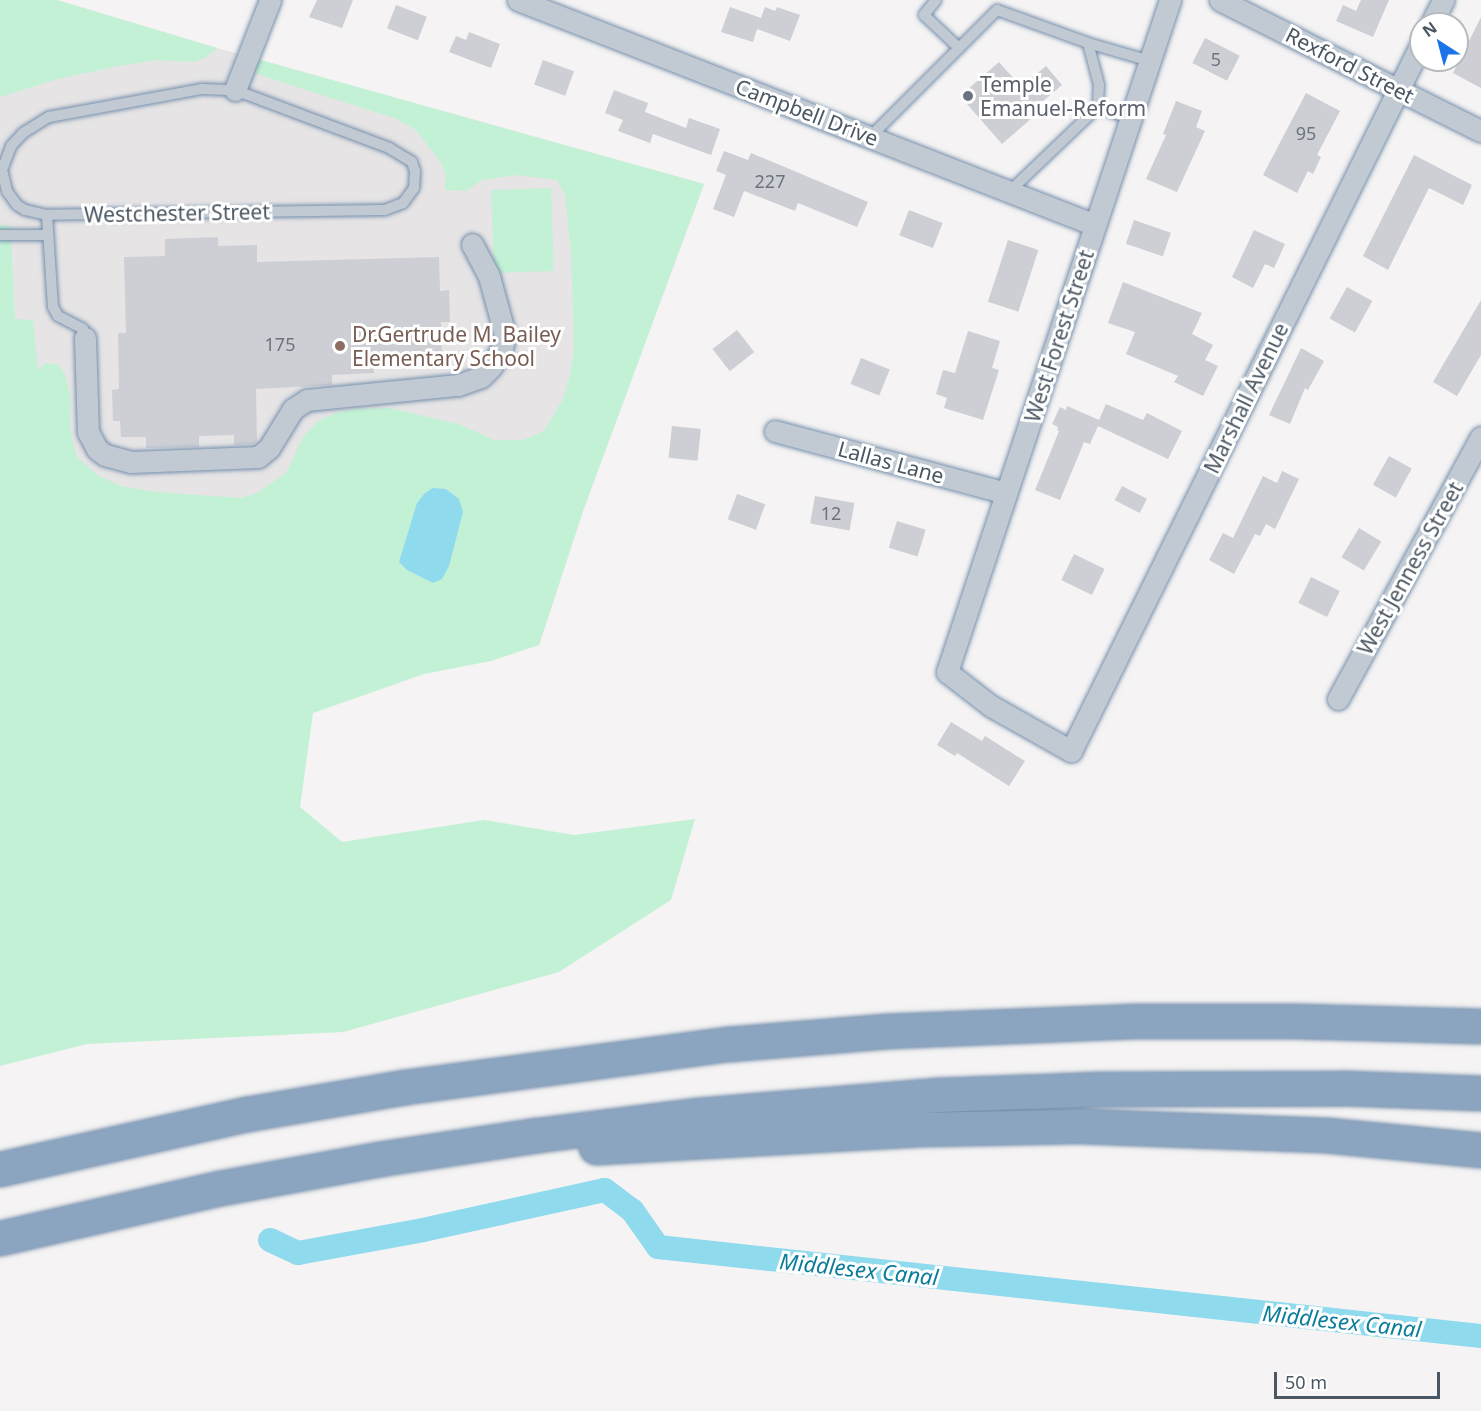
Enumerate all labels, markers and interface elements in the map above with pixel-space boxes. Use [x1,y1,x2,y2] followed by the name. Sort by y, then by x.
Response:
[1409,12,1469,72] north arrow
[1418,16,1441,42] text: N
[1282,22,1418,108] street label: Rexford Street
[1211,48,1221,70] house number: 5
[980,71,1146,121] place label: Temple Emanuel-Reform
[732,73,882,151] street label: Campbell Drive
[961,89,975,103] marker: Temple Emanuel-Reform
[1296,122,1316,144] house number: 95
[755,170,785,192] house number: 227
[84,199,270,227] street label: Westchester Street
[1019,247,1099,425] street label: West Forest Street
[1199,319,1293,477] street label: Marshall Avenue
[352,321,561,371] place label: Dr.Gertrude M. Bailey Elementary School
[265,333,295,355] house number: 175
[333,339,347,353] marker: Dr.Gertrude M. Bailey Elementary School
[835,436,947,488] street label: Lallas Lane
[1352,477,1468,659] street label: West Jenness Street
[821,502,841,524] house number: 12
[778,1248,940,1290] water label: Middlesex Canal
[1261,1300,1423,1342] water label: Middlesex Canal
[1277,1360,1444,1398] scale bar
[1285,1370,1327,1394] text: 50 m

